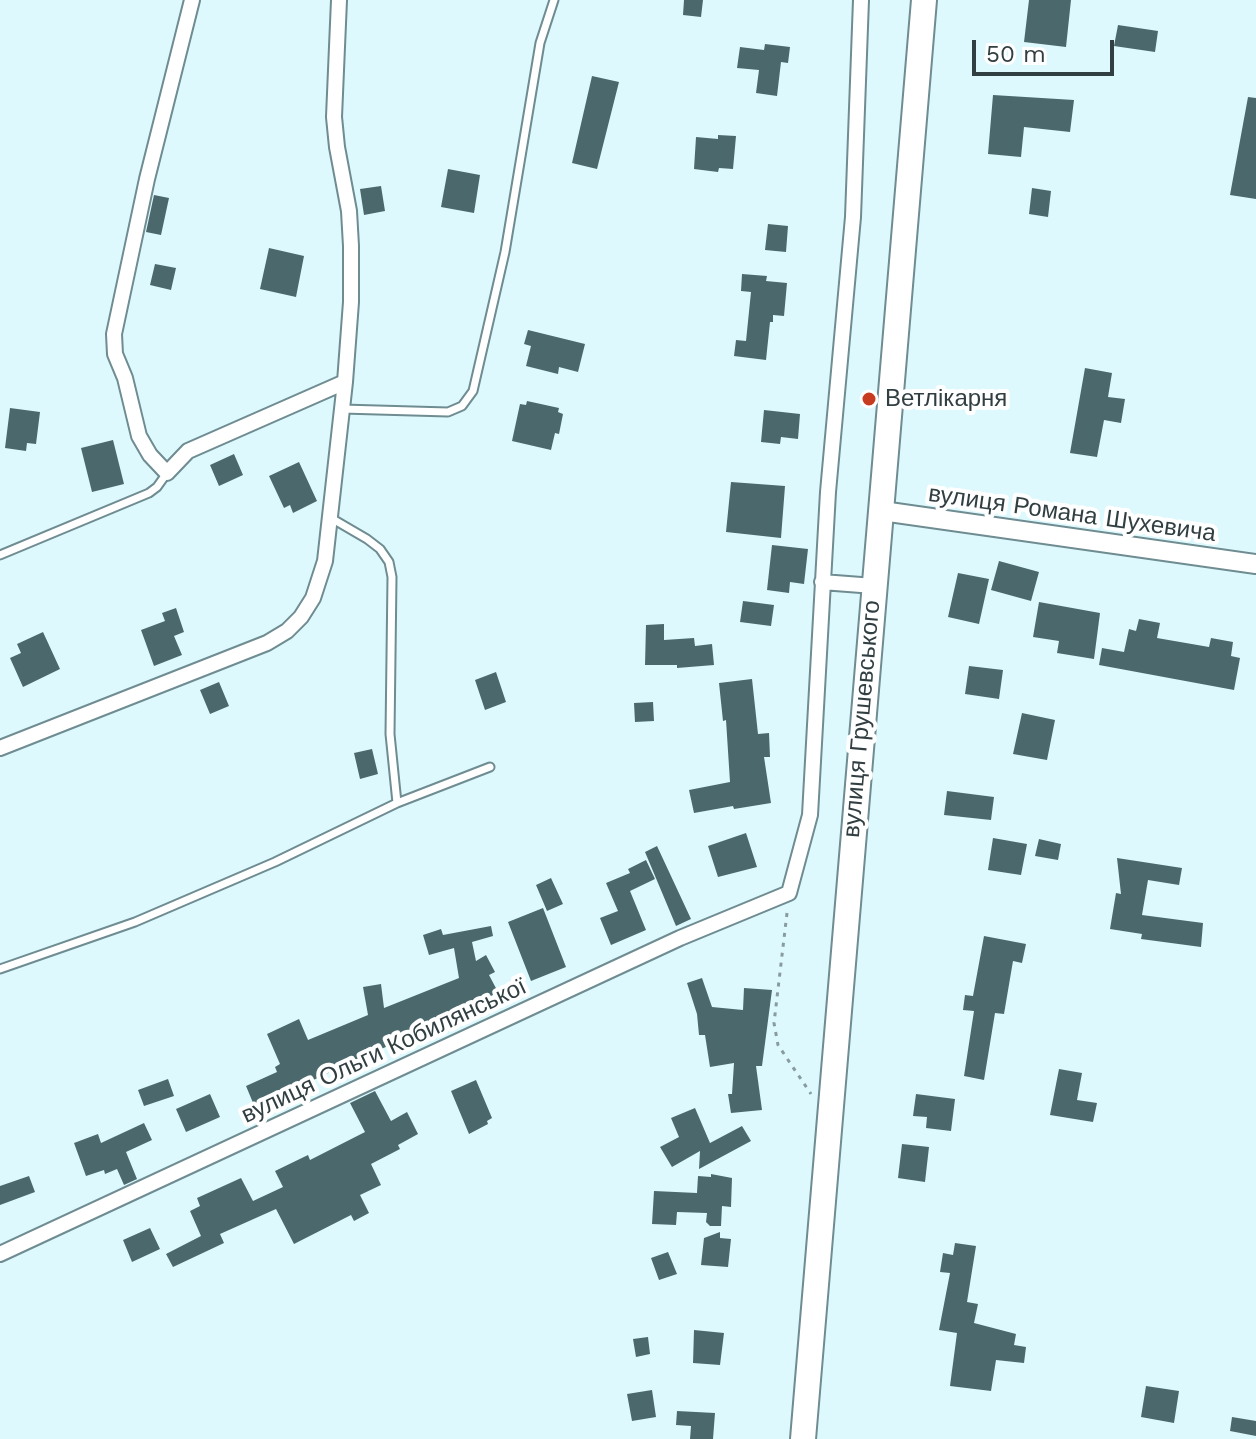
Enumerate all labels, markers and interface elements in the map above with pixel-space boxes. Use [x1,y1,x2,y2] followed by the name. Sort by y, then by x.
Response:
[976,24,1118,74] scale bar
[986,40,1046,68] text: 50 m
[885,385,1007,413] place label: Ветлікарня
[860,390,878,408] marker: Ветлікарня
[926,480,1218,548] street label: вулиця Романа Шухевича
[837,599,887,839] street label: вулиця Грушевського
[237,972,531,1130] street label: вулиця Ольги Кобилянської

